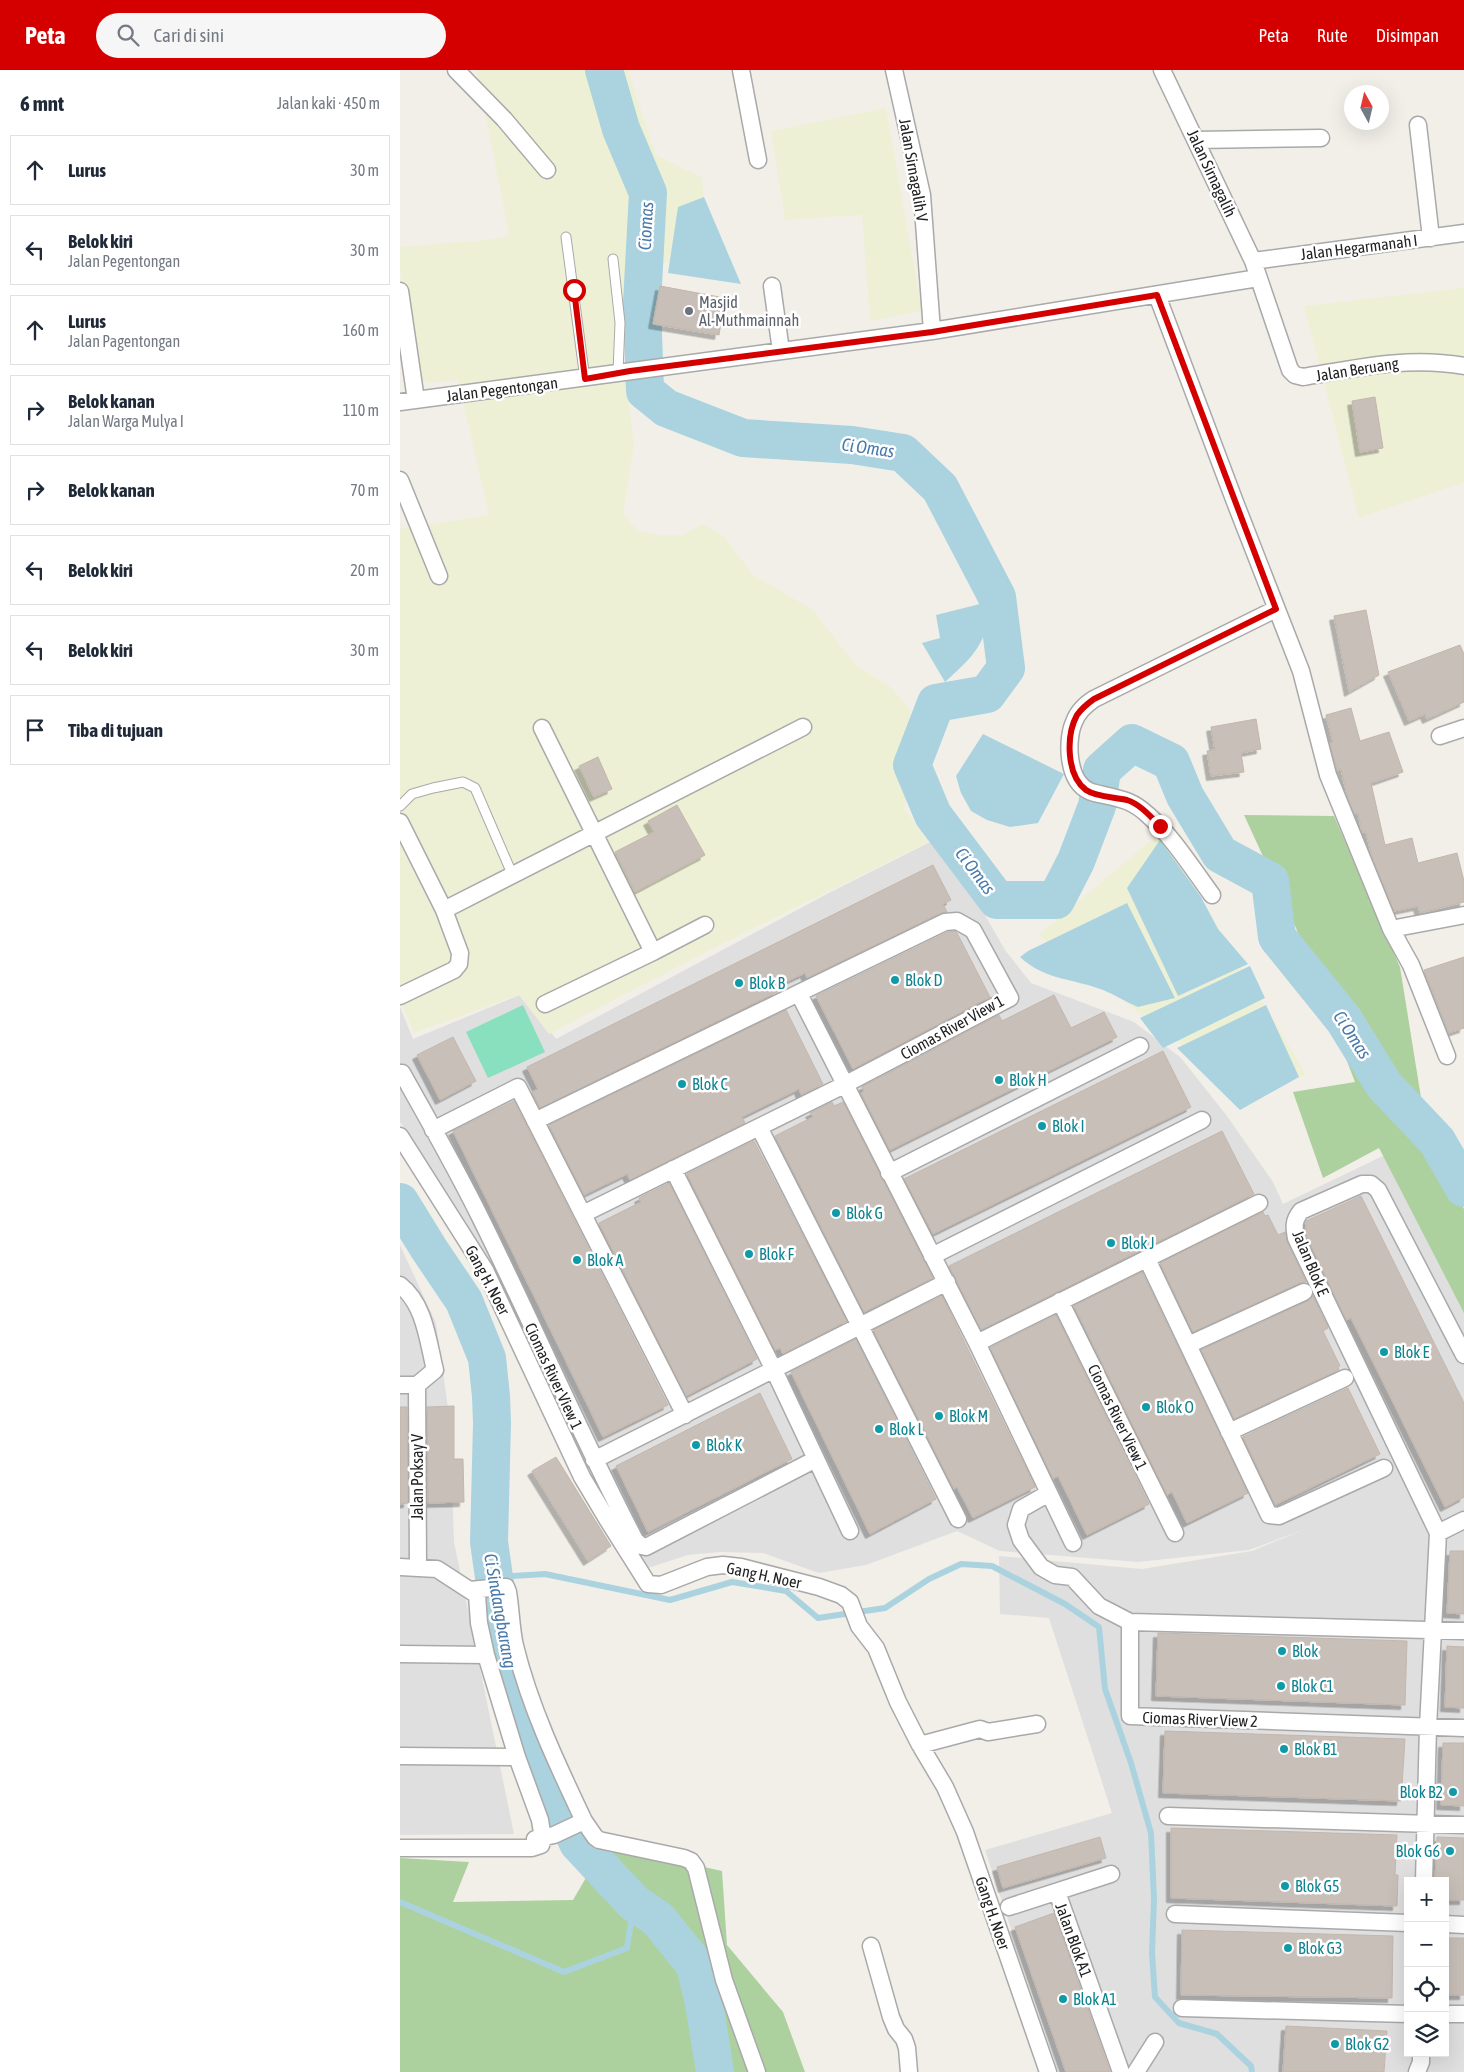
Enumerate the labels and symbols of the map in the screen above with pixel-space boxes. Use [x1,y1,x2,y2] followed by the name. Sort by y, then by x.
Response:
[1344,85,1389,130] north arrow
[895,117,932,223] street label: Jalan Sirnagalih V
[1183,127,1240,220] street label: Jalan Sirnagalih
[634,201,657,251] water label: Ciomas
[1300,231,1419,264] street label: Jalan Hegarmanah I
[563,279,586,302] route start
[699,293,799,329] place label: Masjid Al-Muthmainnah
[683,305,695,317] marker: Masjid Al-Muthmainnah
[1314,354,1400,385] street label: Jalan Beruang
[445,373,559,406] street label: Jalan Pegentongan
[840,433,896,462] water label: Ci Omas
[1149,815,1172,838] route end
[951,843,1000,898] water label: Ci Omas
[905,971,942,989] place label: Blok D
[749,974,785,992] place label: Blok B
[889,974,901,986] marker: Blok D
[733,977,745,989] marker: Blok B
[897,991,1007,1063] street label: Ciomas River View 1
[1329,1007,1376,1063] water label: Ci Omas
[1009,1071,1047,1089] place label: Blok H
[993,1074,1005,1086] marker: Blok H
[692,1075,728,1093] place label: Blok C
[676,1078,688,1090] marker: Blok C
[1052,1117,1085,1135] place label: Blok I
[1036,1120,1048,1132] marker: Blok I
[846,1204,883,1222] place label: Blok G
[830,1207,842,1219] marker: Blok G
[1289,1228,1333,1299] street label: Jalan Blok E
[1121,1234,1155,1252] place label: Blok J
[1105,1237,1117,1249] marker: Blok J
[461,1242,514,1319] street label: Gang H. Noer
[759,1245,794,1263] place label: Blok F
[743,1248,755,1260] marker: Blok F
[587,1251,623,1269] place label: Blok A
[571,1254,583,1266] marker: Blok A
[521,1320,587,1432] street label: Ciomas River View 1
[1394,1343,1429,1361] place label: Blok E
[1378,1346,1390,1358] marker: Blok E
[1085,1361,1151,1473] street label: Ciomas River View 1
[1156,1398,1194,1416] place label: Blok O
[1140,1401,1152,1413] marker: Blok O
[949,1407,988,1425] place label: Blok M
[933,1410,945,1422] marker: Blok M
[889,1420,924,1438] place label: Blok L
[873,1423,885,1435] marker: Blok L
[408,1434,427,1520] street label: Jalan Poksay V
[706,1436,742,1454] place label: Blok K
[690,1439,702,1451] marker: Blok K
[480,1552,521,1670] water label: Ci Sindangbarang
[725,1558,803,1593] street label: Gang H. Noer
[1292,1642,1318,1660] place label: Blok
[1276,1645,1288,1657] marker: Blok
[1291,1677,1334,1695] place label: Blok C1
[1275,1680,1287,1692] marker: Blok C1
[1142,1708,1258,1730] street label: Ciomas River View 2
[1294,1740,1338,1758] place label: Blok B1
[1278,1743,1290,1755] marker: Blok B1
[1399,1783,1443,1801] place label: Blok B2
[1447,1786,1459,1798] marker: Blok B2
[1396,1842,1440,1860] place label: Blok G6
[1444,1845,1456,1857] marker: Blok G6
[971,1874,1014,1952] street label: Gang H. Noer
[1295,1877,1339,1895] place label: Blok G5
[1279,1880,1291,1892] marker: Blok G5
[1052,1900,1096,1980] street label: Jalan Blok A1
[1298,1939,1342,1957] place label: Blok G3
[1282,1942,1294,1954] marker: Blok G3
[1073,1990,1117,2008] place label: Blok A1
[1057,1993,1069,2005] marker: Blok A1
[1345,2035,1389,2053] place label: Blok G2
[1329,2038,1341,2050] marker: Blok G2

